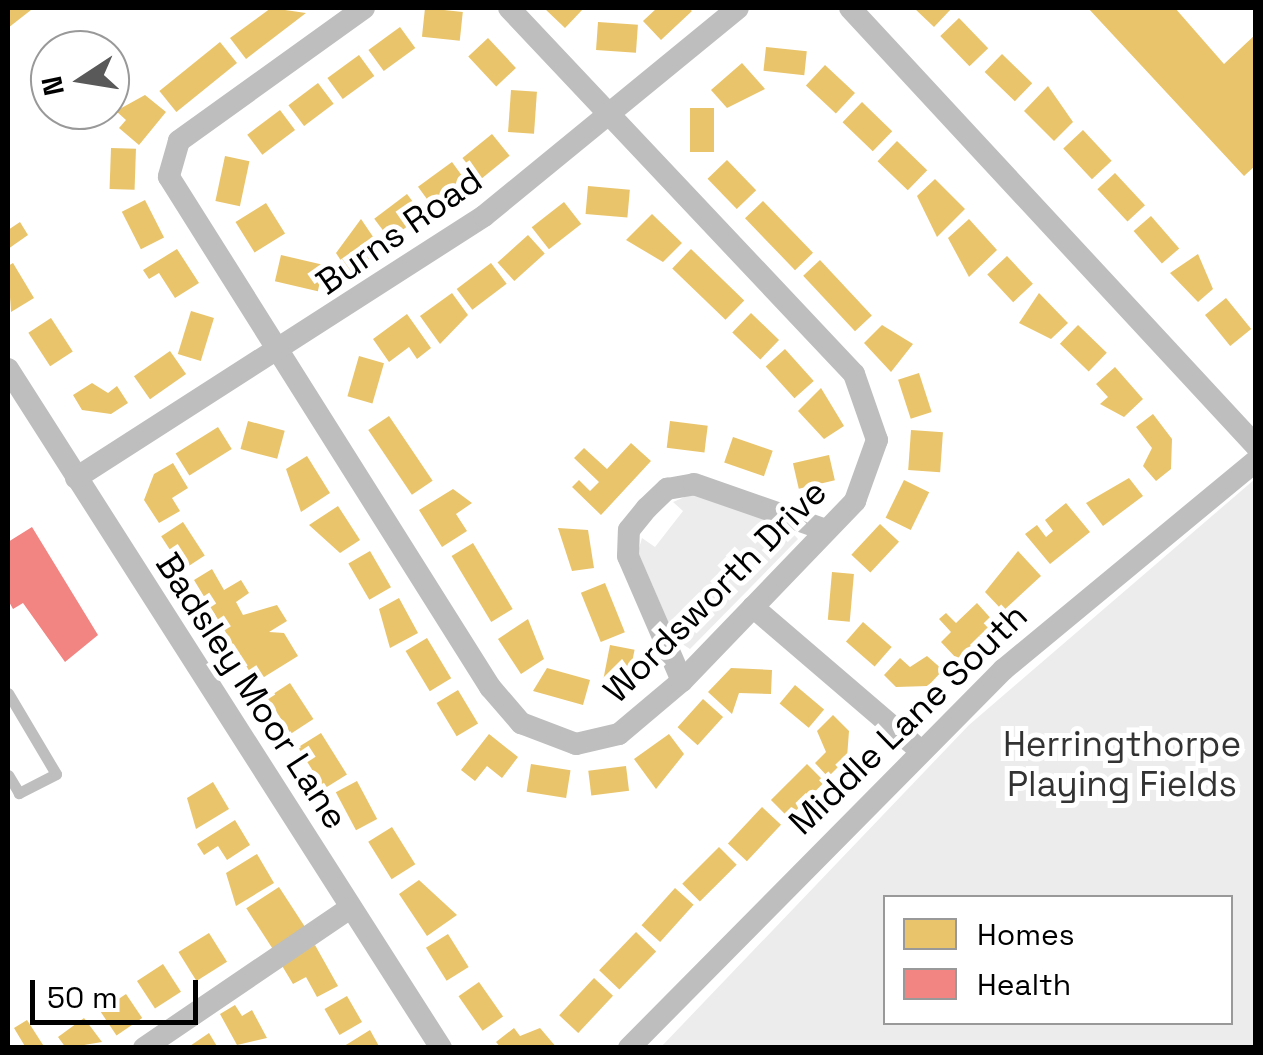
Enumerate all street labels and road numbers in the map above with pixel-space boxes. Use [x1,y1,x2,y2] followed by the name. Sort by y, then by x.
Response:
[308,159,490,303] street label: Burns Road
[595,471,835,711] street label: Wordsworth Drive
[147,545,357,837] street label: Badsley Moor Lane
[780,595,1036,843] street label: Middle Lane South

